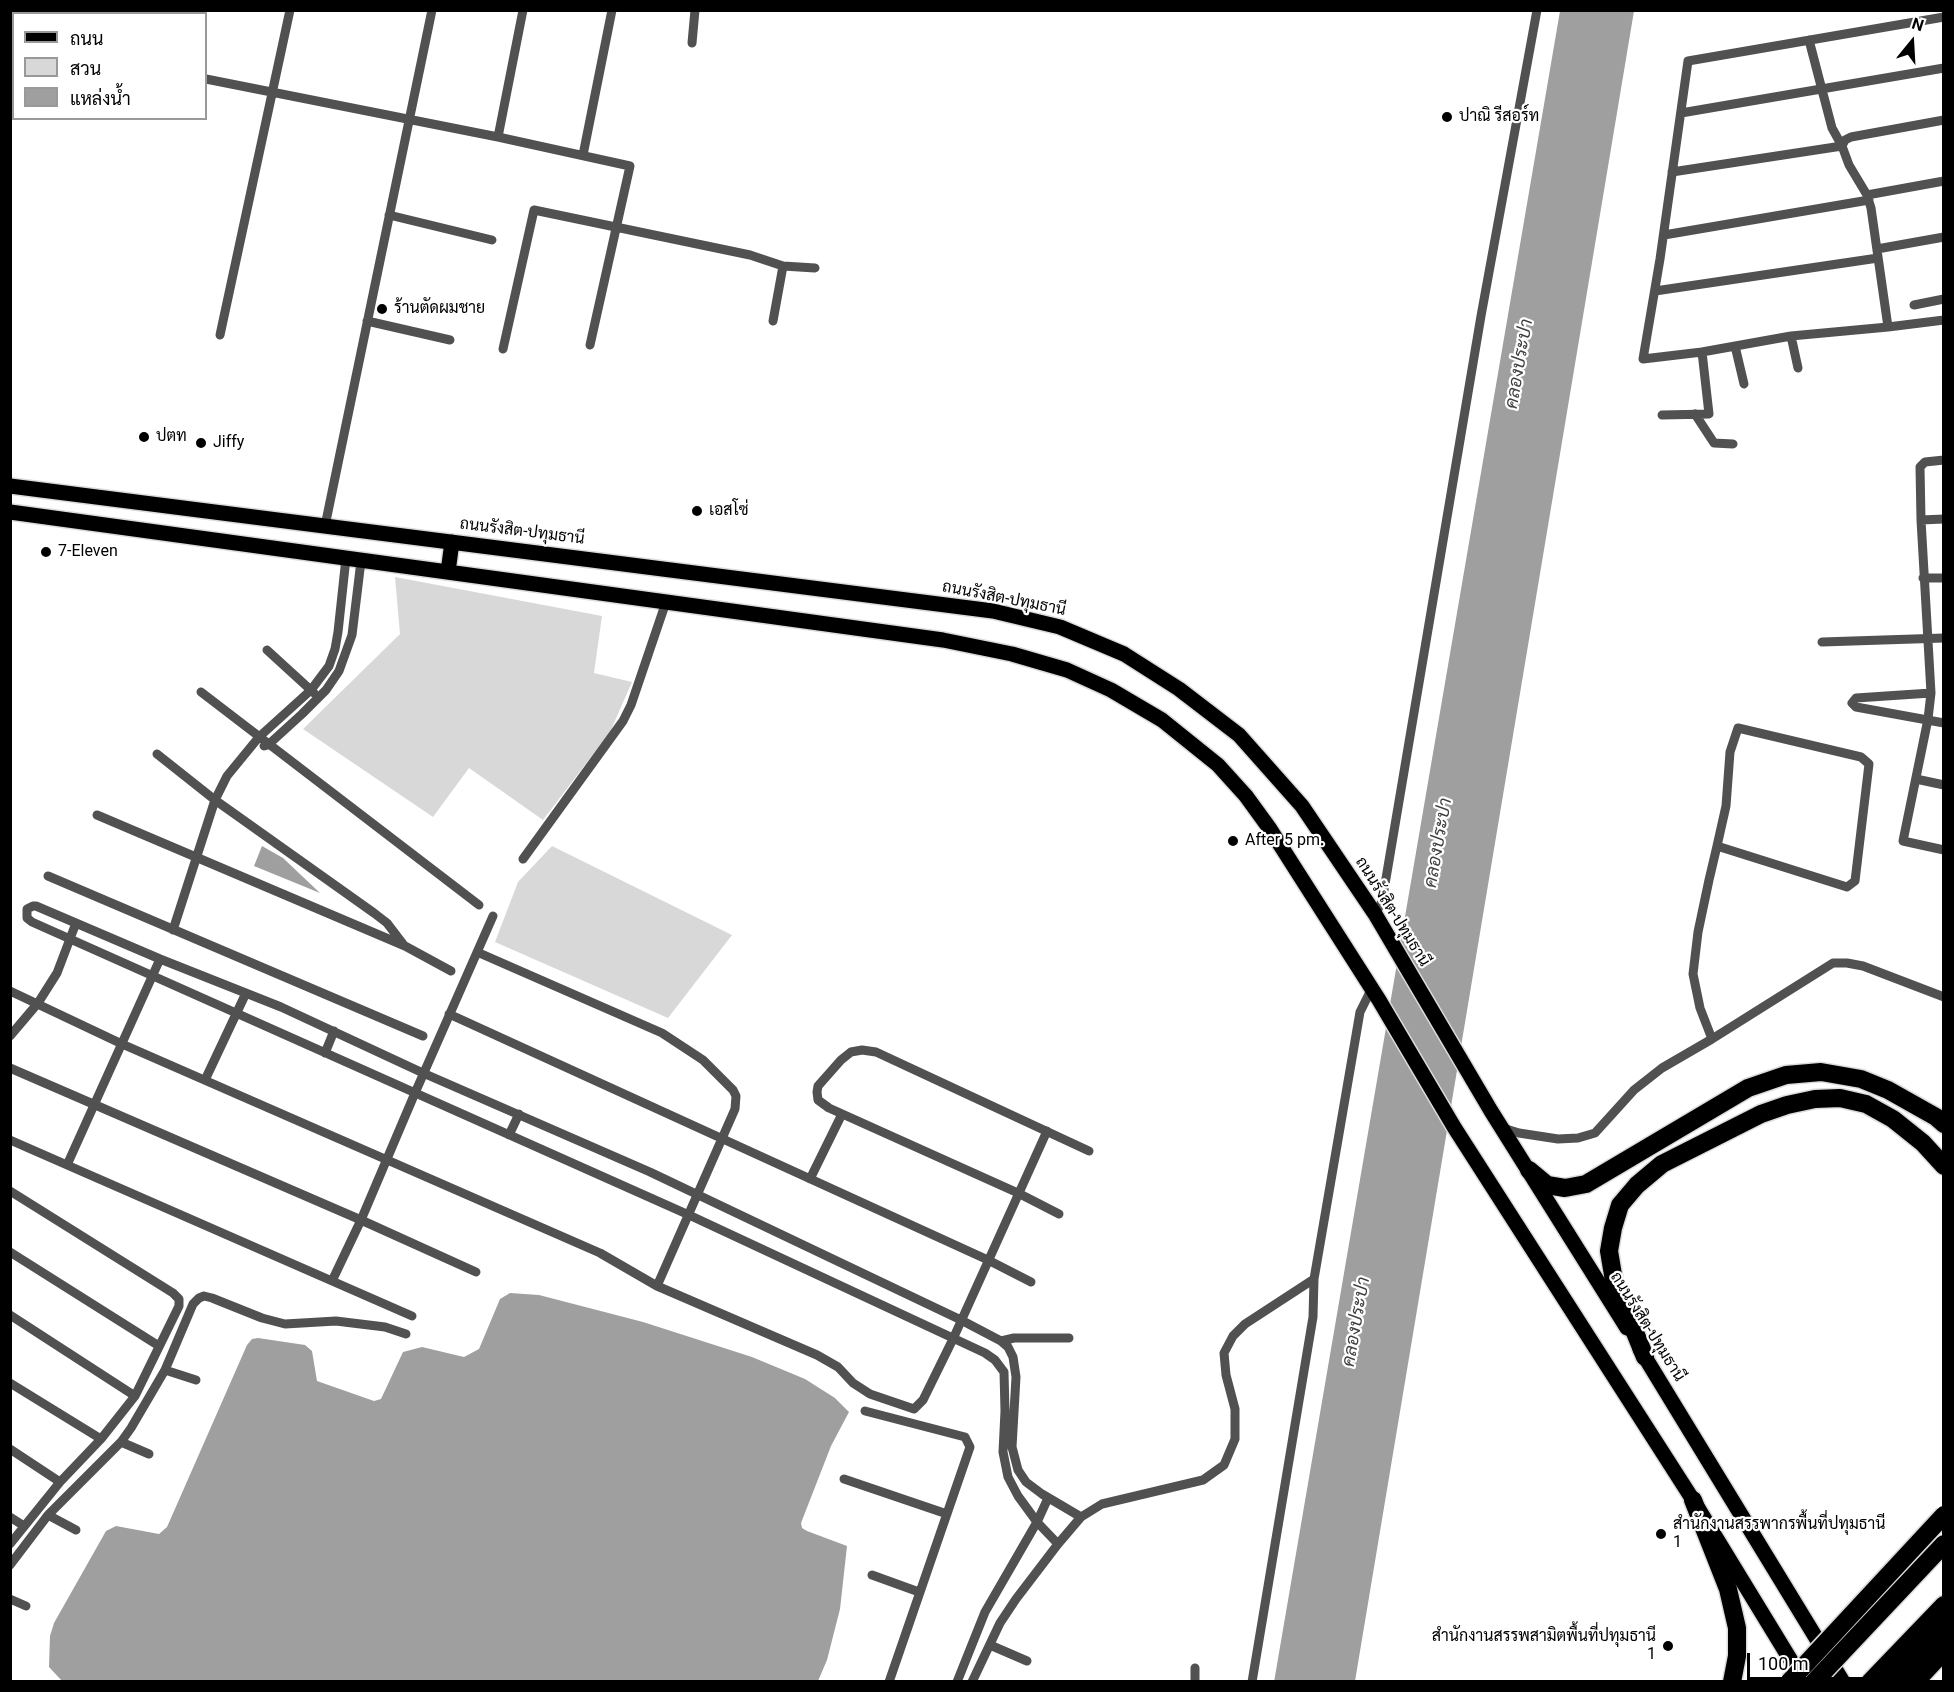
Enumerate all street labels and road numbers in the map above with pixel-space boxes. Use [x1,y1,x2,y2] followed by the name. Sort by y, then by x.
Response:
[459,515,585,549] street label: ถนนรังสิต-ปทุมธานี
[941,578,1067,620] street label: ถนนรังสิต-ปทุมธานี
[1351,854,1433,970] street label: ถนนรังสิต-ปทุมธานี
[1606,1269,1688,1385] street label: ถนนรังสิต-ปทุมธานี

